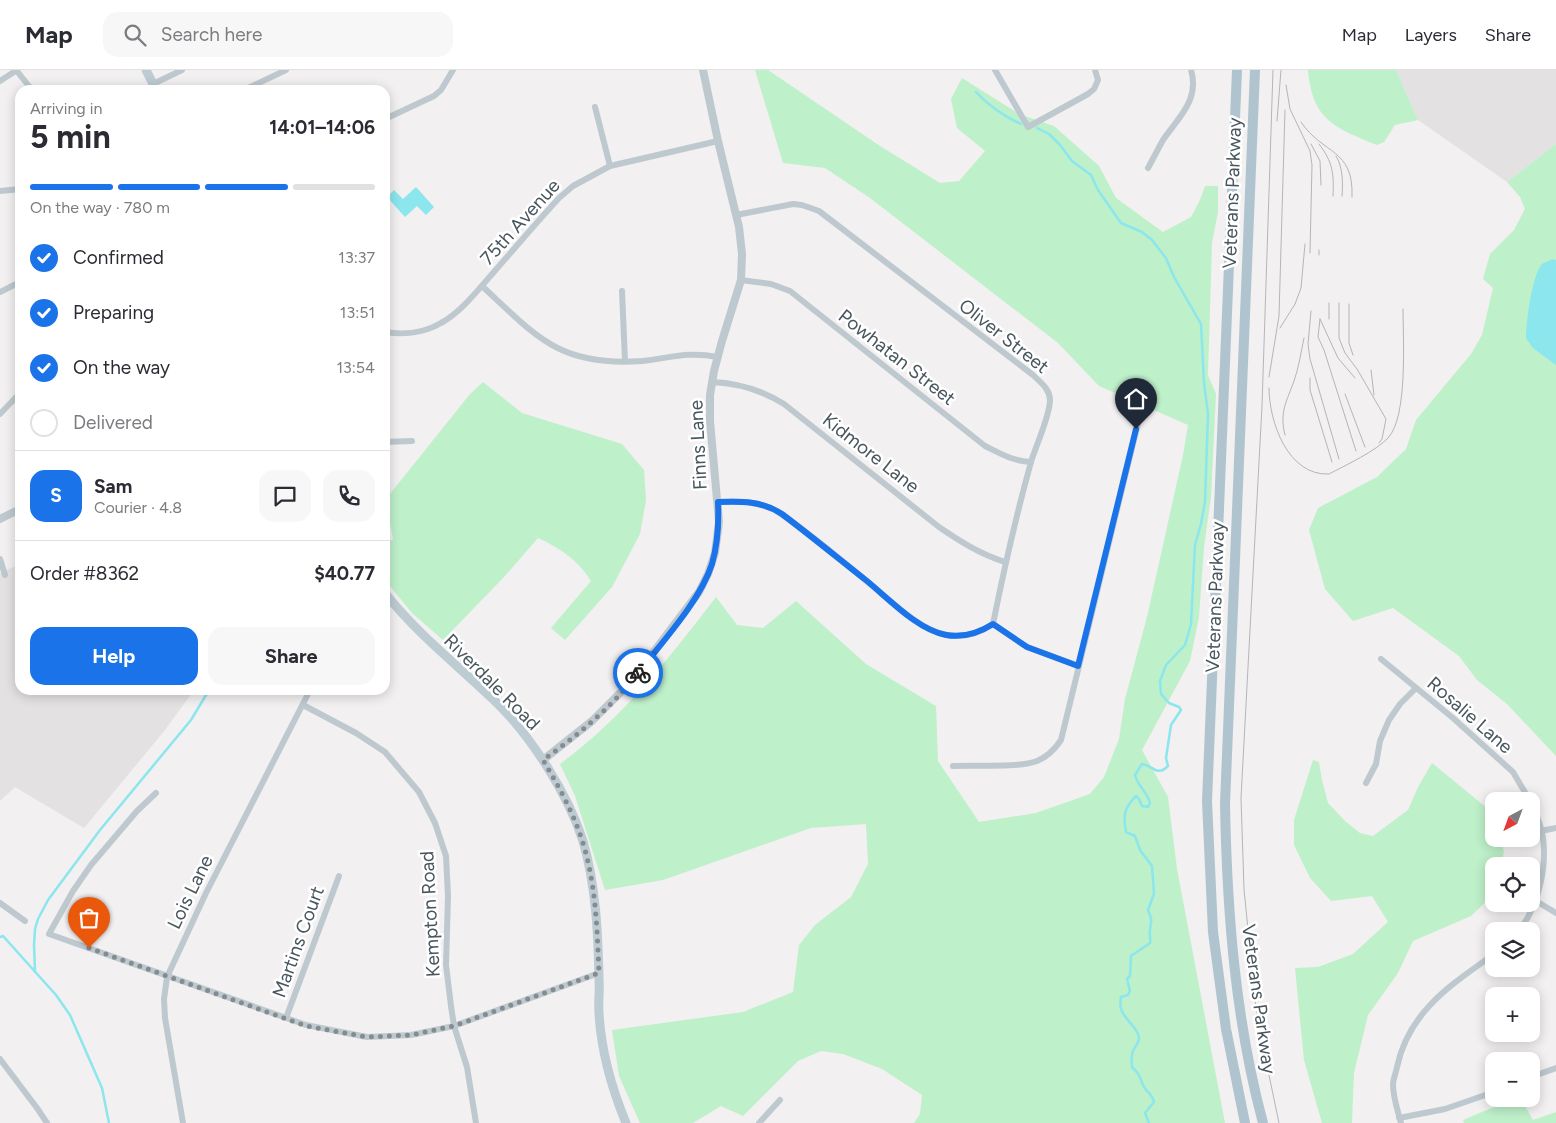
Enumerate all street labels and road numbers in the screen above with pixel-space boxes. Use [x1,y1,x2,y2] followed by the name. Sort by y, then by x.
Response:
[1218,117,1246,269] street label: Veterans Parkway
[475,174,565,270] street label: 75th Avenue
[954,294,1054,378] street label: Oliver Street
[834,304,960,410] street label: Powhatan Street
[684,399,712,491] street label: Finns Lane
[818,408,924,498] street label: Kidmore Lane
[1201,521,1229,673] street label: Veterans Parkway
[439,629,545,735] street label: Riverdale Road
[1423,672,1517,758] street label: Rosalie Lane
[415,850,445,978] street label: Kempton Road
[162,851,218,933] street label: Lois Lane
[267,883,329,1001] street label: Martins Court
[1237,923,1281,1075] street label: Veterans Parkway

